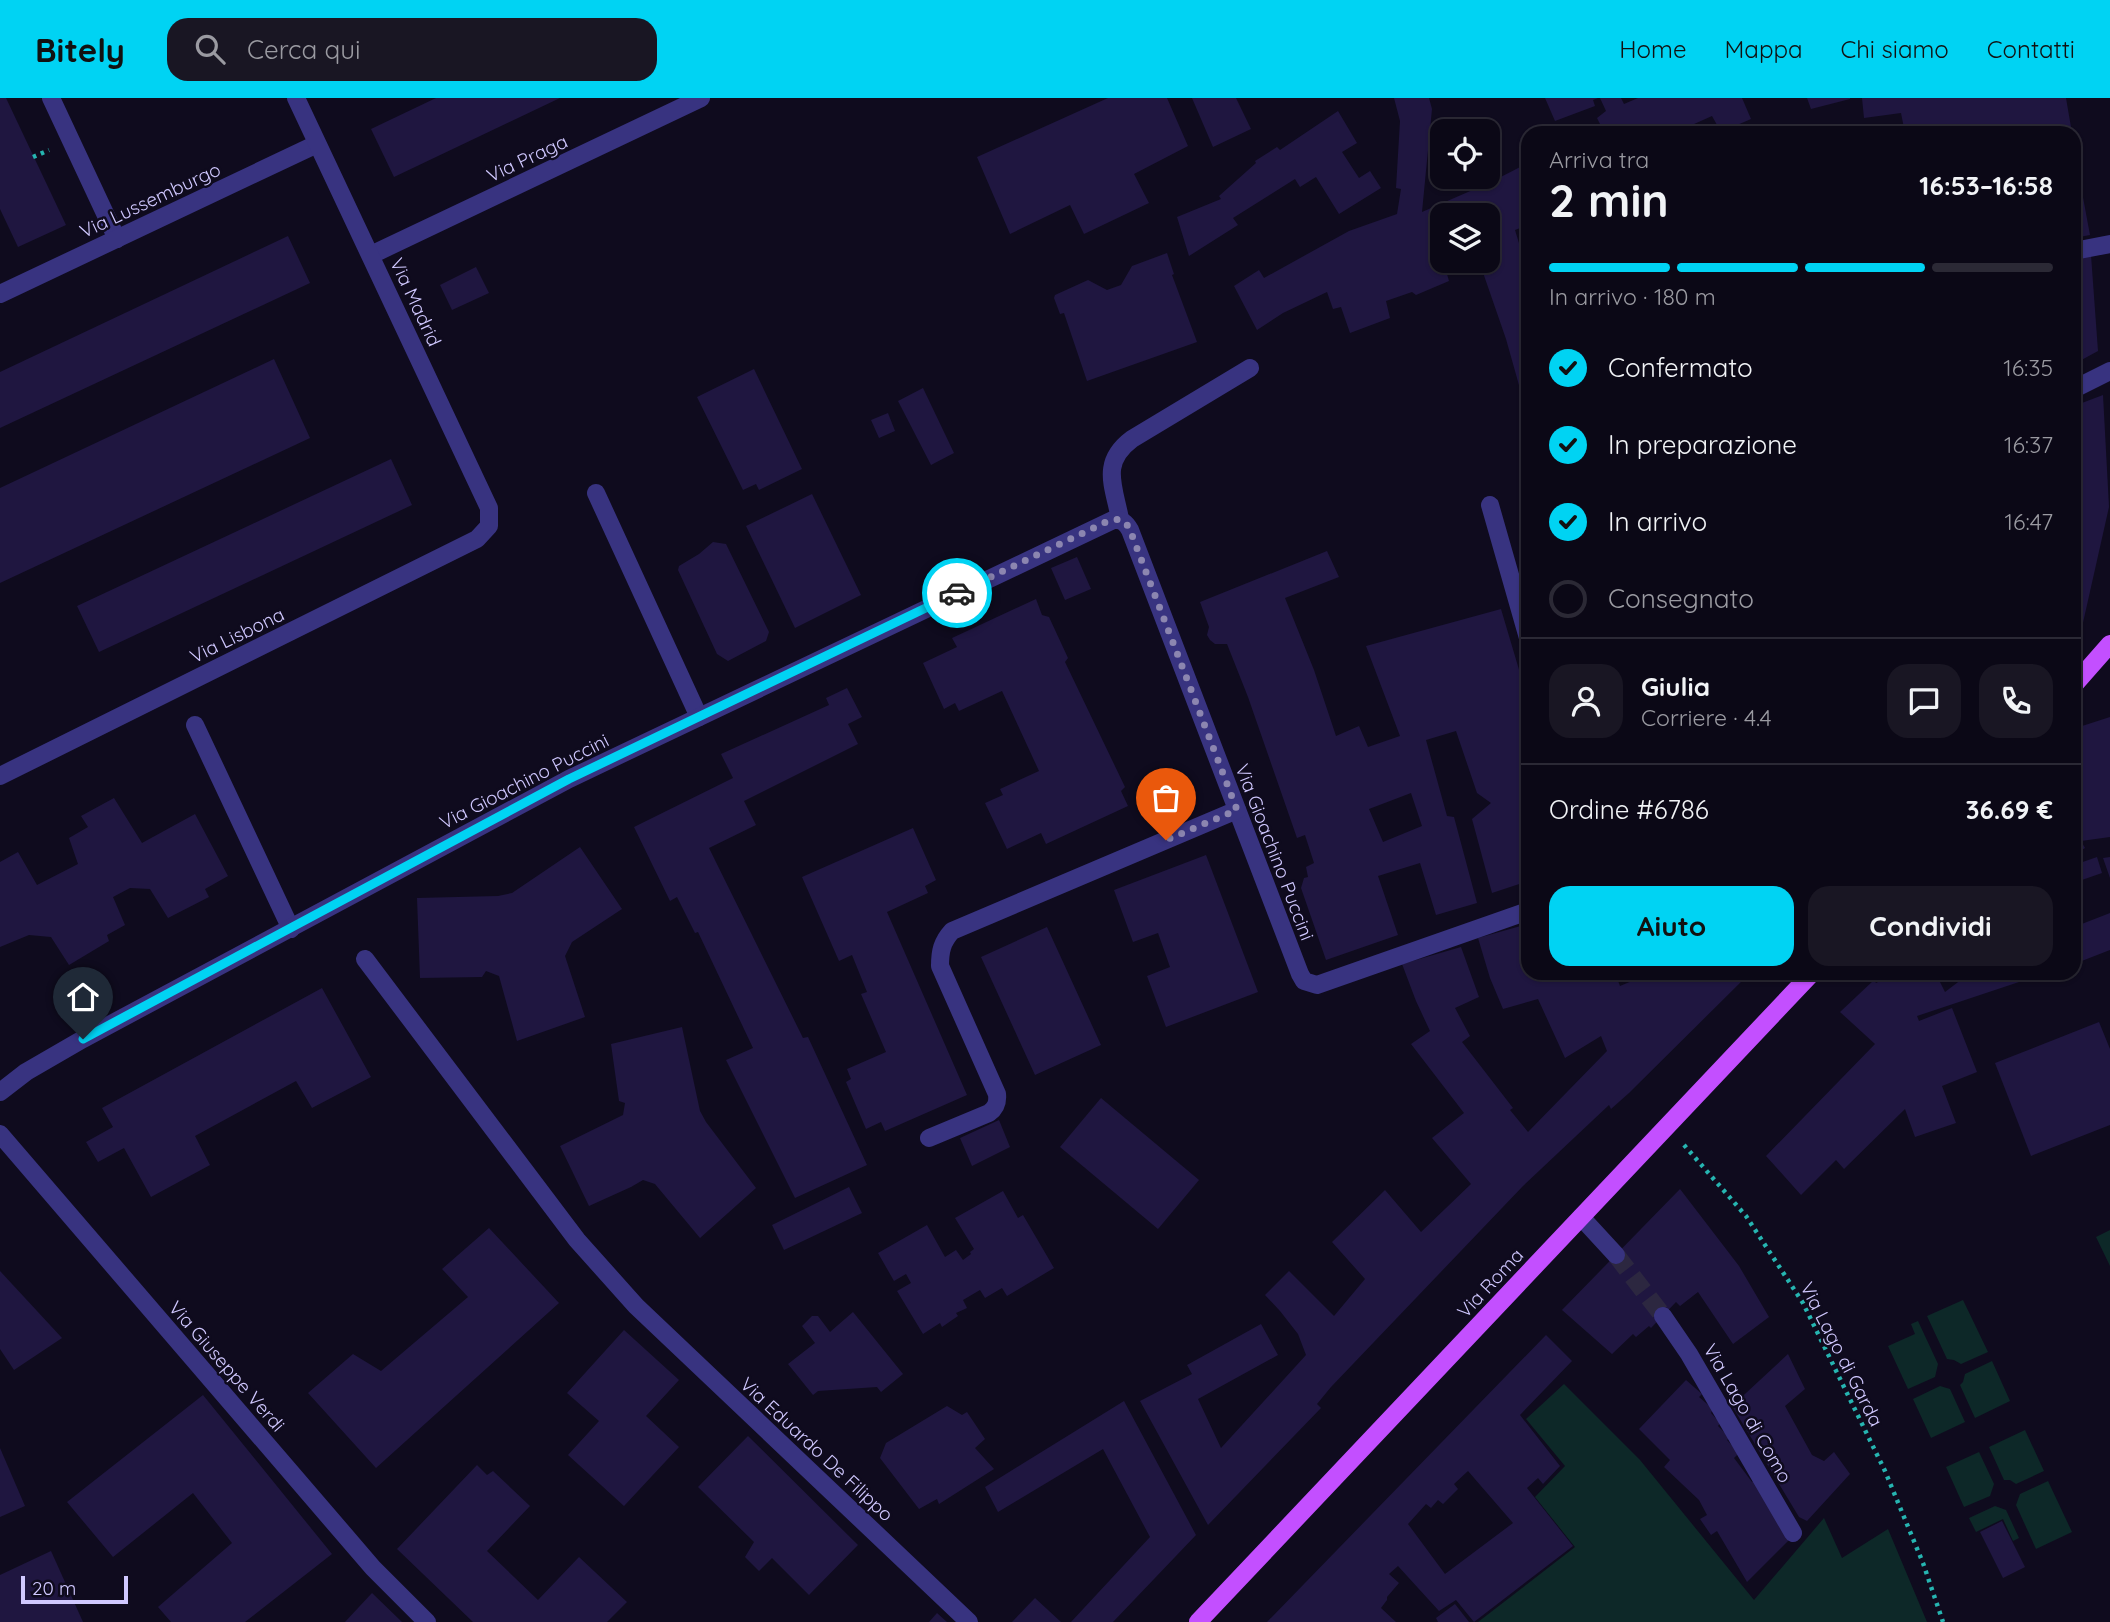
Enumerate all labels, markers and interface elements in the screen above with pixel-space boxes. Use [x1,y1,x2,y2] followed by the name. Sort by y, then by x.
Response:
[167,18,657,81] search box
[35,29,125,70] text: Bitely
[191,30,229,68] icon: search
[247,33,361,66] text: Cerca qui
[1619,34,1687,64] text: Home
[1725,34,1803,64] text: Mappa
[1841,34,1949,64] text: Chi siamo
[1987,34,2075,64] text: Contatti
[1430,119,1500,273] map controls
[1430,119,1500,189] button: locate
[483,129,571,187] street label: Via Praga
[1549,145,1649,174] text: Arriva tra
[76,157,224,243] street label: Via Lussemburgo
[1919,169,2053,202] text: 16:53–16:58
[1549,171,1669,229] text: 2 min
[1430,203,1500,273] button: layers
[385,254,447,350] street label: Via Madrid
[1549,282,1716,311] text: In arrivo · 180 m
[1549,349,1587,387] icon: check
[1608,351,1753,384] text: Confermato
[2003,353,2053,382] text: 16:35
[1549,426,1587,464] icon: check
[1608,428,1797,461] text: In preparazione
[2004,430,2053,459] text: 16:37
[1549,503,1587,541] icon: check
[1608,505,1707,538] text: In arrivo
[2005,507,2053,536] text: 16:47
[922,558,992,628] courier
[938,574,976,612] icon: car
[1608,582,1754,615] text: Consegnato
[186,602,288,668] street label: Via Lisbona
[1549,664,1623,738] button: person
[1887,664,1961,738] button: chat
[1979,664,2053,738] button: phone
[1641,670,1710,703] text: Giulia
[1641,703,1772,732] text: Corriere · 4.4
[435,728,613,834] street label: Via Gioachino Puccini
[1230,760,1320,944] street label: Via Gioachino Puccini
[1136,768,1196,840] pin
[1147,779,1185,817] icon: bag
[1549,793,1709,826] text: Ordine #6786
[1965,793,2053,826] text: 36.69 €
[1549,886,1794,966] button: Aiuto
[1808,886,2053,966] button: Condividi
[53,967,113,1039] pin
[64,978,102,1016] icon: home
[1452,1243,1528,1323] street label: Via Roma
[1795,1278,1889,1430] street label: Via Lago di Garda
[164,1296,290,1436] street label: Via Giuseppe Verdi
[1698,1339,1798,1487] street label: Via Lago di Como
[735,1372,899,1526] street label: Via Eduardo De Filippo
[21,1573,128,1605] scale bar
[32,1576,76,1600] text: 20 m

